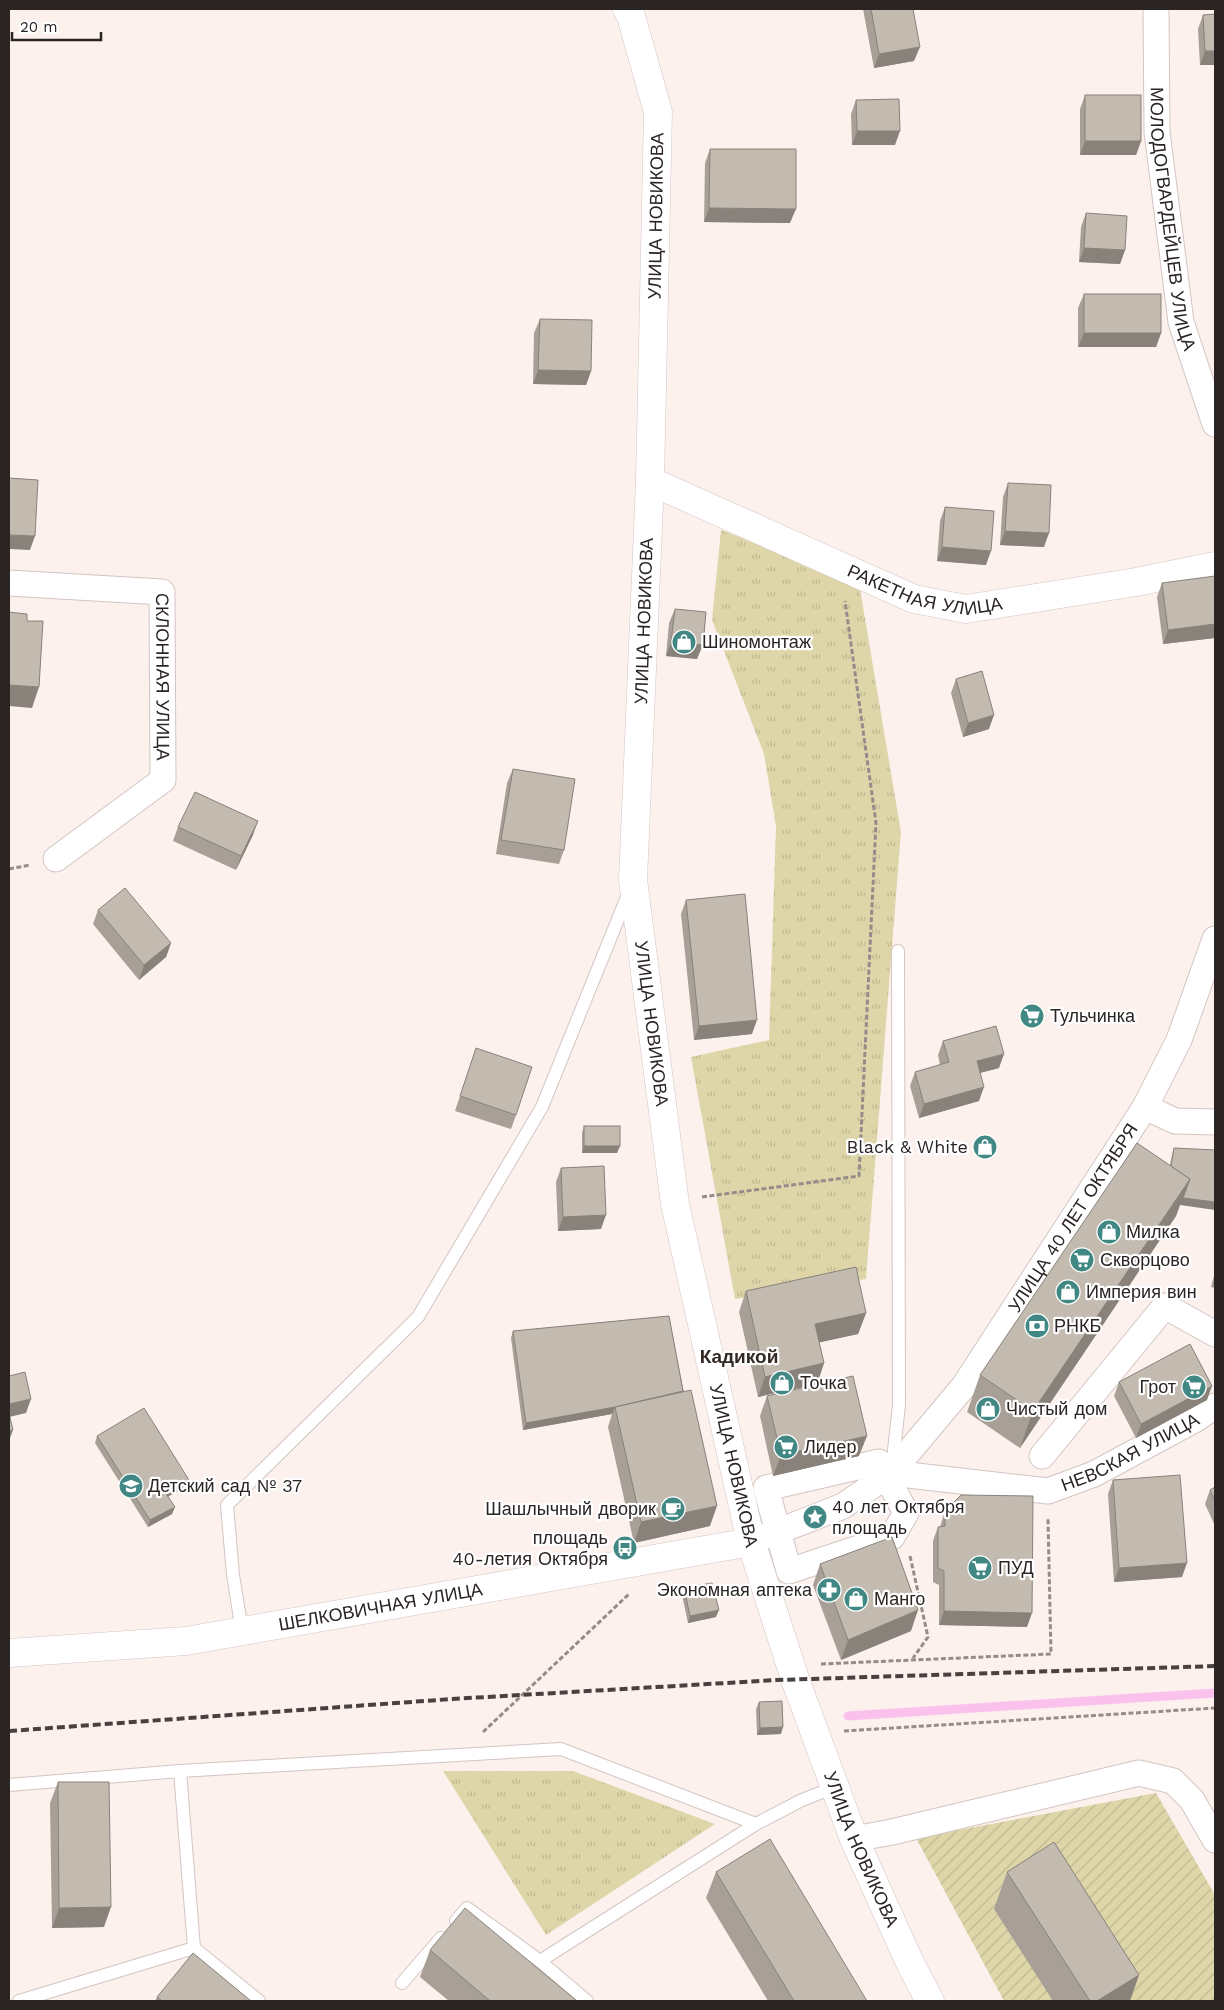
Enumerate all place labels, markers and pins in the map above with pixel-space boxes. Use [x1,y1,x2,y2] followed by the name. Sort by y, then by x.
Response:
[671,629,697,655] shop icon: Шиномонтаж
[702,631,811,652] place label: Шиномонтаж
[1019,1003,1045,1029] supermarket icon: Тульчинка
[1050,1005,1136,1026] place label: Тульчинка
[972,1134,998,1160] shop icon: Black & White
[846,1136,968,1157] place label: Black & White
[1096,1219,1122,1245] shop icon: Милка
[1126,1221,1181,1242] place label: Милка
[1069,1247,1095,1273] supermarket icon: Скворцово
[1100,1249,1190,1270] place label: Скворцово
[1055,1279,1081,1305] shop icon: Империя вин
[1086,1281,1197,1302] place label: Империя вин
[1024,1313,1050,1339] bank icon: РНКБ
[1054,1315,1101,1336] place label: РНКБ
[769,1370,795,1396] shop icon: Точка
[800,1372,848,1393] place label: Точка
[1181,1374,1207,1400] supermarket icon: Грот
[1139,1376,1176,1397] place label: Грот
[975,1396,1001,1422] shop icon: Чистый дом
[1006,1398,1107,1419] place label: Чистый дом
[773,1434,799,1460] supermarket icon: Лидер
[804,1436,856,1457] place label: Лидер
[118,1473,144,1499] school or university icon: Детский сад № 37
[148,1475,302,1496] place label: Детский сад № 37
[660,1496,686,1522] cafe icon: Шашлычный дворик
[832,1496,965,1538] place label: 40 лет Октября площадь
[485,1498,656,1519] place label: Шашлычный дворик
[802,1504,828,1530] place icon: 40 лет Октября площадь
[453,1527,608,1569] place label: площадь 40-летия Октября
[612,1535,638,1561] bus stop icon: площадь 40-летия Октября
[967,1555,993,1581] supermarket icon: ПУД
[998,1557,1034,1578] place label: ПУД
[816,1577,842,1603] pharmacy icon: Экономная аптека
[657,1579,813,1600] place label: Экономная аптека
[843,1586,869,1612] shop icon: Манго
[874,1588,925,1609] place label: Манго

